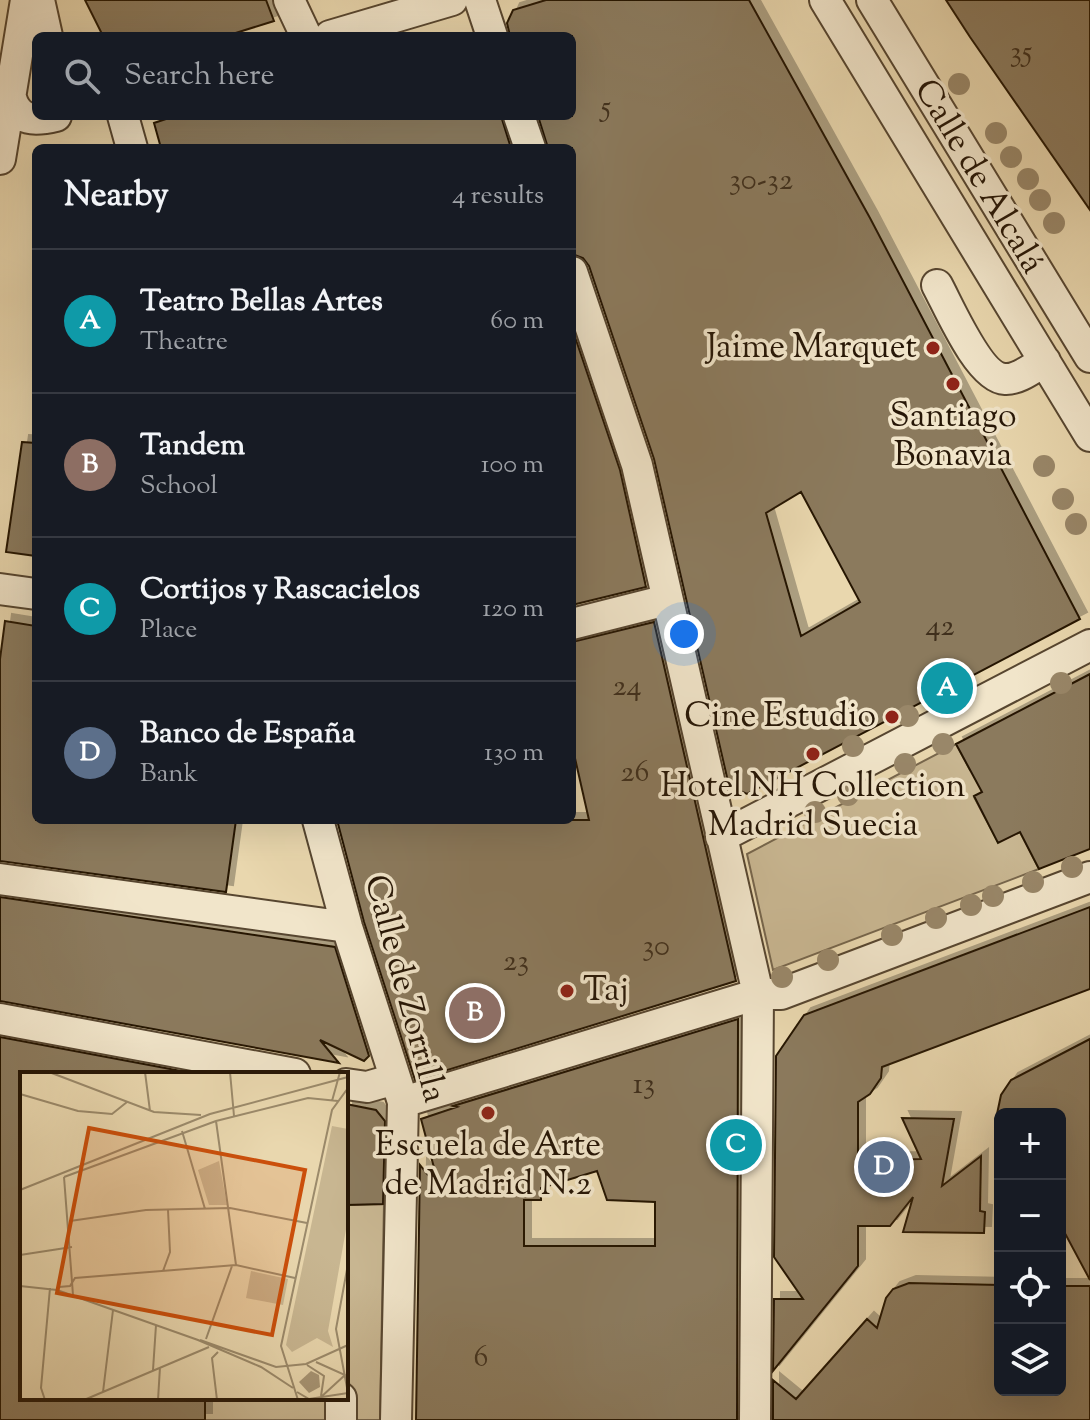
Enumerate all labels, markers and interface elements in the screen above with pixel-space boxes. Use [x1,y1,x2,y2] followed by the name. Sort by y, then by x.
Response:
[32,32,576,120] search box
[1010,32,1032,75] house number: 35
[60,54,104,98] icon: search
[124,55,274,98] text: Search here
[901,70,1055,284] street label: Calle de Alcalá
[599,87,611,130] house number: 5
[729,160,793,203] house number: 30-32
[64,172,169,221] text: Nearby
[452,178,544,215] text: 4 results
[140,281,383,324] text: Teatro Bellas Artes
[79,303,101,340] text: A
[490,303,544,340] text: 60 m
[140,324,228,361] text: Theatre
[704,324,917,373] place label: Jaime Marquet
[924,339,942,357] marker: Jaime Marquet
[944,375,962,393] marker: Santiago Bonavia
[889,393,1017,481] place label: Santiago Bonavia
[140,425,245,468] text: Tandem
[82,447,98,484] text: B
[481,447,544,484] text: 100 m
[140,468,218,505] text: School
[140,569,420,612] text: Cortijos y Rascacielos
[80,591,100,628] text: C
[482,591,544,628] text: 120 m
[925,606,955,649] house number: 42
[140,612,197,649] text: Place
[664,614,704,654] your location
[921,658,973,718] pin: A
[612,666,642,709] house number: 24
[684,693,876,742] place label: Cine Estudio
[883,708,901,726] marker: Cine Estudio
[140,713,356,756] text: Banco de España
[80,735,100,772] text: D
[484,735,544,772] text: 130 m
[804,745,822,763] marker: Hotel NH Collection Madrid Suecia
[621,752,649,795] house number: 26
[140,756,198,793] text: Bank
[661,763,965,851] place label: Hotel NH Collection Madrid Suecia
[350,870,458,1108] street label: Calle de Zorrilla
[642,926,670,969] house number: 30
[503,941,529,984] house number: 23
[583,967,629,1016] place label: Taj
[558,982,576,1000] marker: Taj
[449,983,501,1043] pin: B
[633,1064,655,1107] house number: 13
[20,1072,348,1400] inset map
[479,1104,497,1122] marker: Escuela de Arte de Madrid N.2
[994,1108,1066,1396] map controls
[994,1108,1066,1180] button: +
[710,1115,762,1175] pin: C
[375,1122,601,1210] place label: Escuela de Arte de Madrid N.2
[858,1137,910,1197] pin: D
[994,1180,1066,1252] button: −
[994,1252,1066,1324] button: locate
[994,1324,1066,1396] button: layers
[474,1337,488,1380] house number: 6

